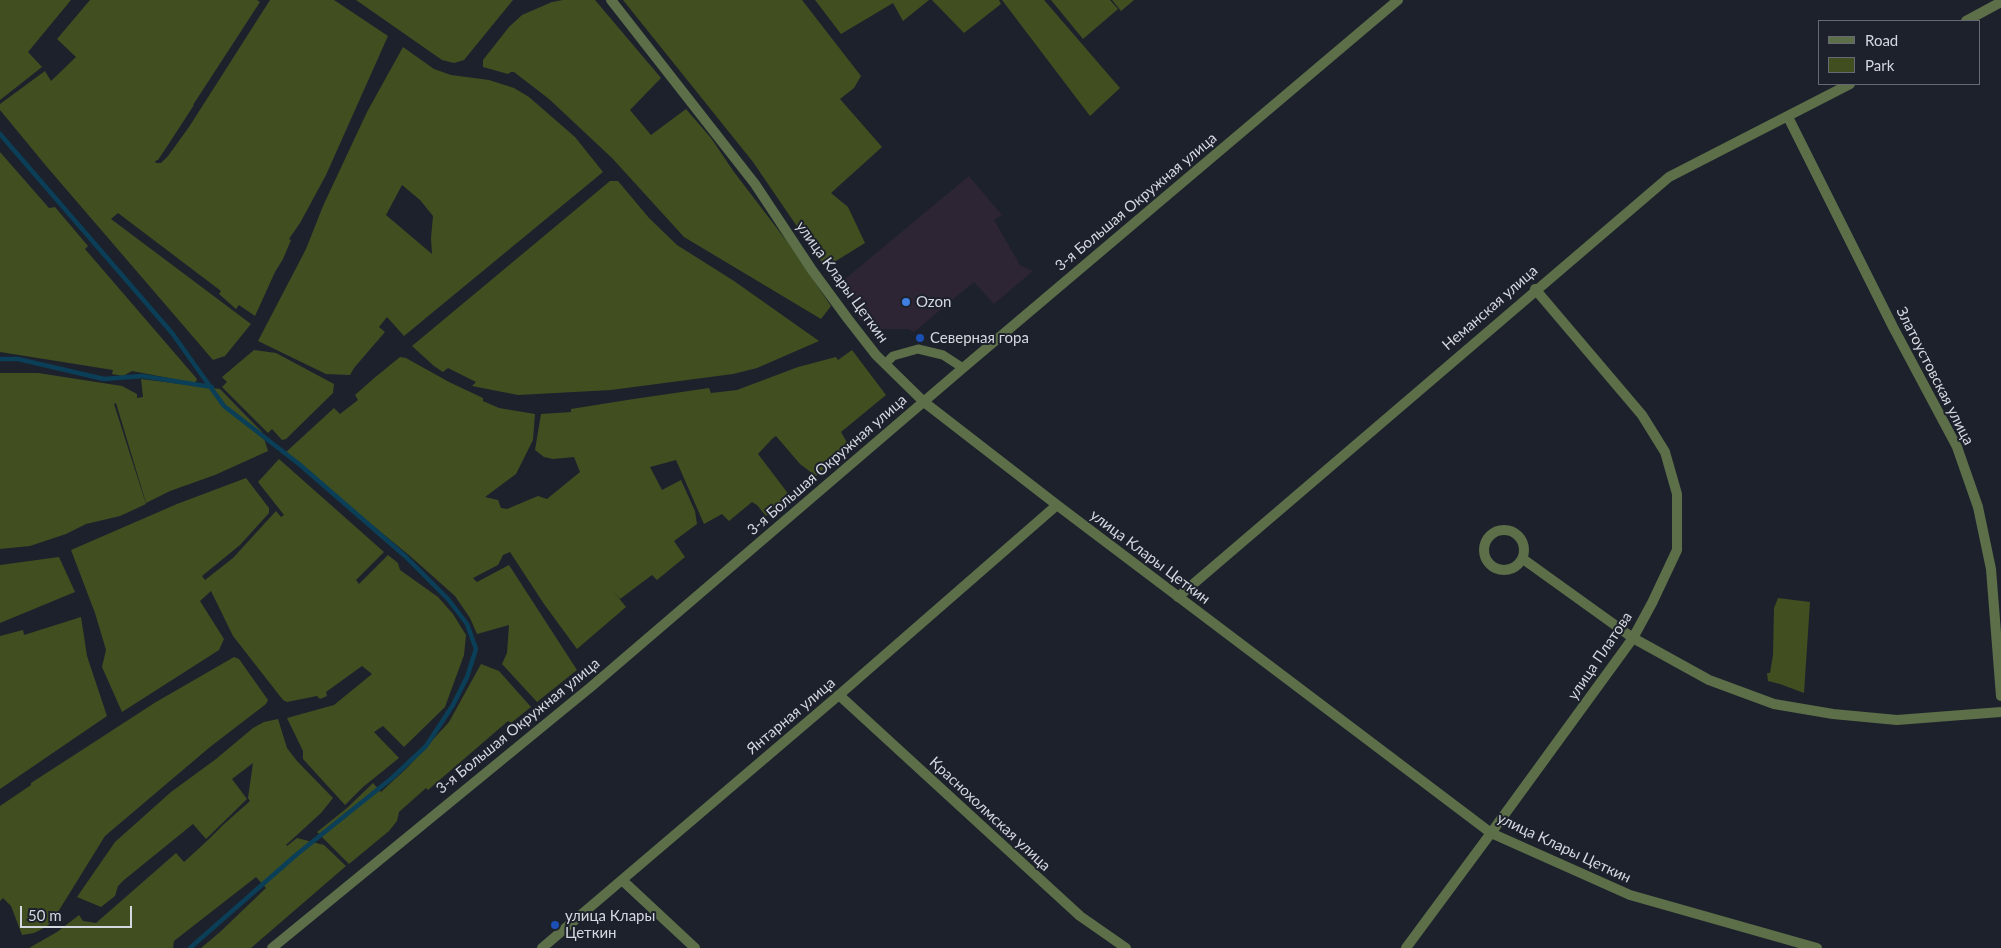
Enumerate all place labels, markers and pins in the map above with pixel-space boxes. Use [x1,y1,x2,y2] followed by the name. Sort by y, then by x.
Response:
[916,293,951,311] place label: Ozon
[900,296,912,308] marker: Ozon
[930,329,1029,347] place label: Северная гора
[914,332,926,344] marker: Северная гора
[565,907,655,942] place label: улица Клары Цеткин
[549,919,561,931] marker: улица Клары Цеткин

